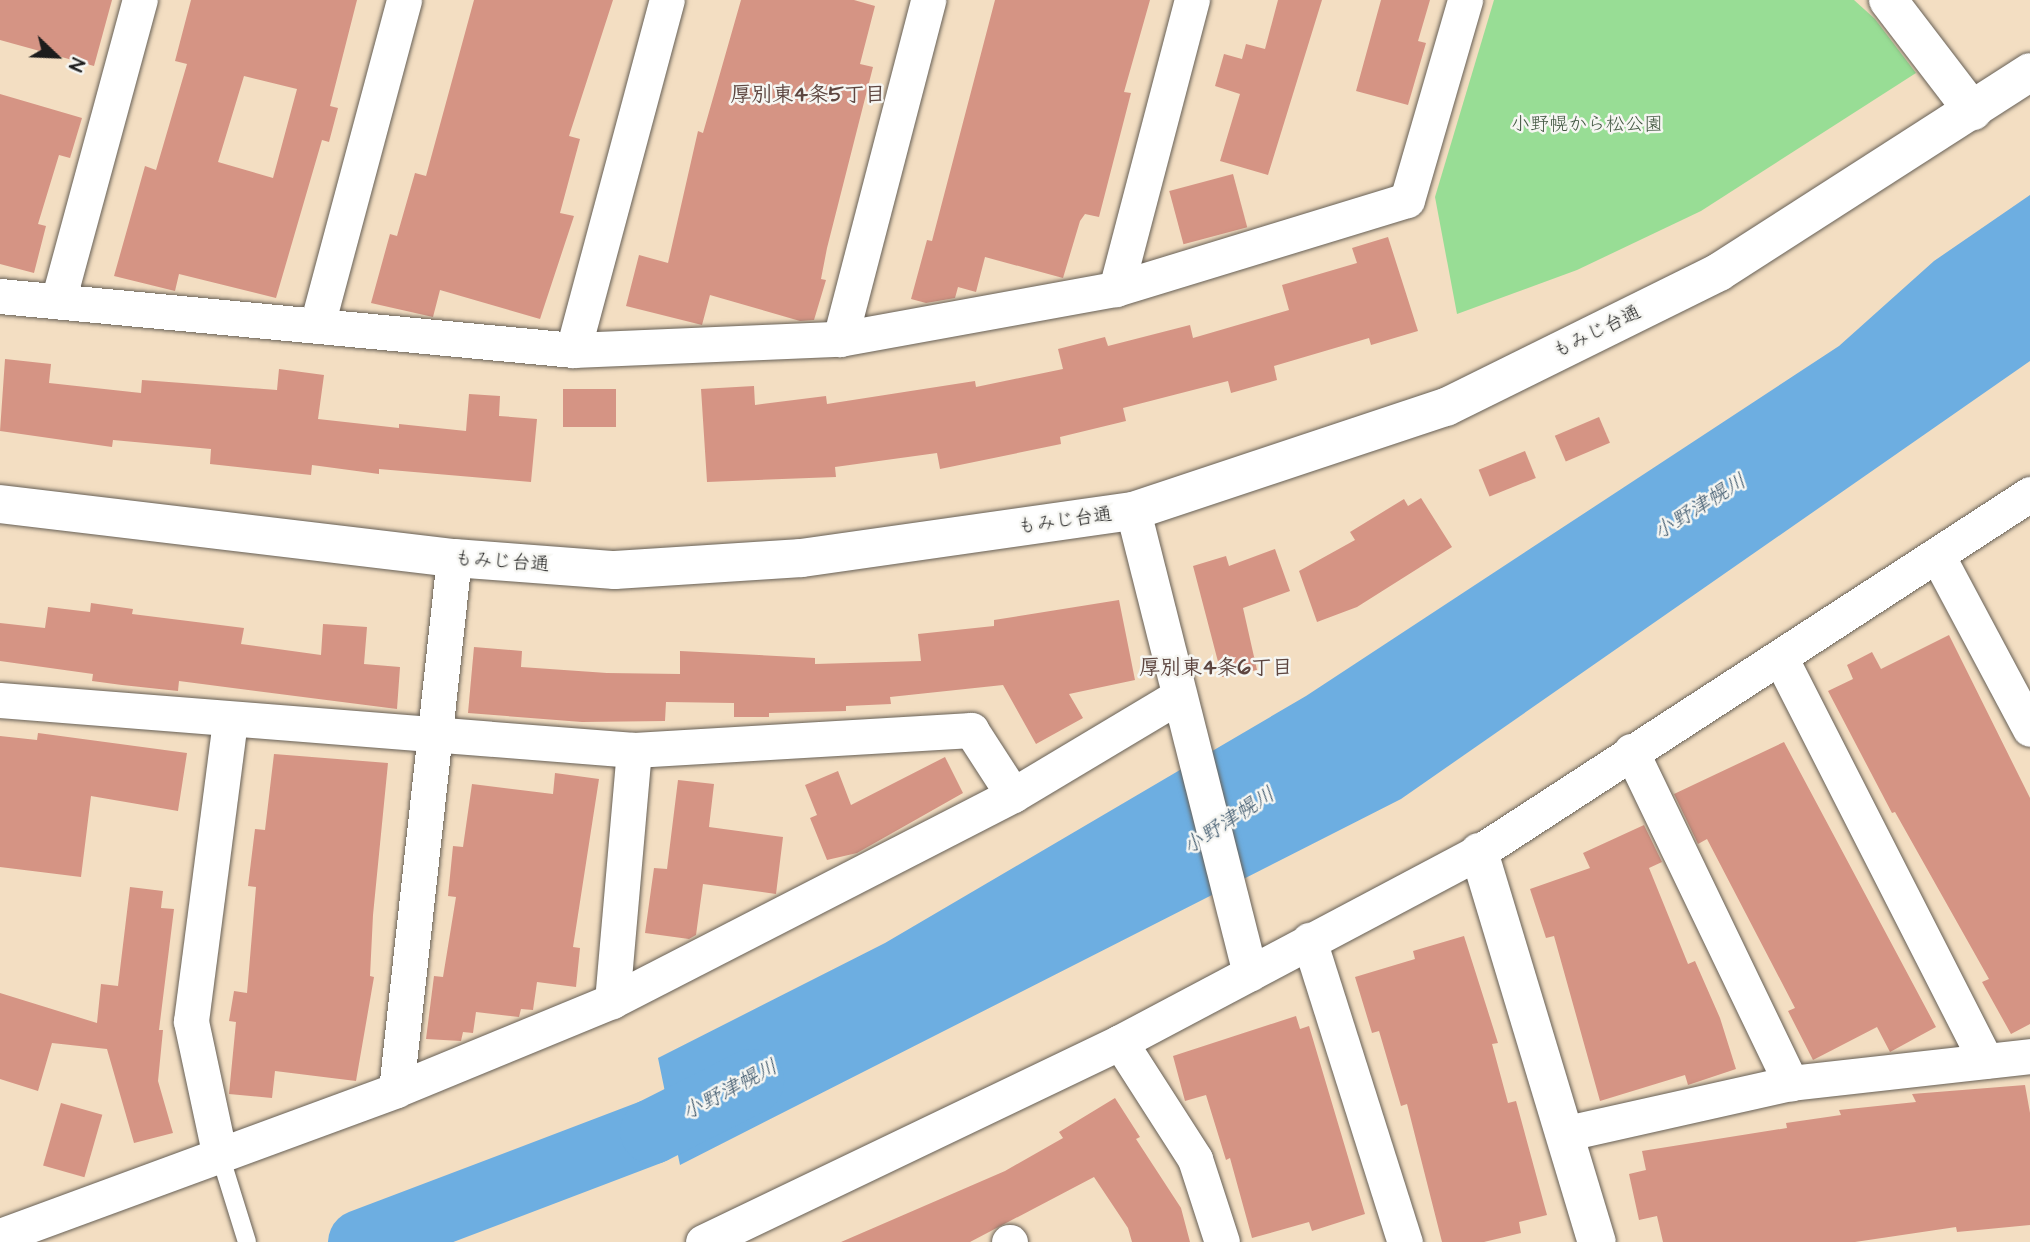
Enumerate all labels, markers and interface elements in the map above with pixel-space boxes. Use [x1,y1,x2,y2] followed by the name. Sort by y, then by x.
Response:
[21,21,91,91] north arrow
[61,54,91,75] text: N
[730,82,886,108] district label: 厚別東4条5丁目
[1511,114,1663,136] park label: 小野幌から松公園
[1549,301,1645,363] street label: もみじ台通
[1649,468,1751,546] water label: 小野津幌川
[1016,503,1114,539] street label: もみじ台通
[454,547,550,577] street label: もみじ台通
[1139,655,1293,681] district label: 厚別東4条6丁目
[1178,782,1280,860] water label: 小野津幌川
[678,1054,782,1126] water label: 小野津幌川

